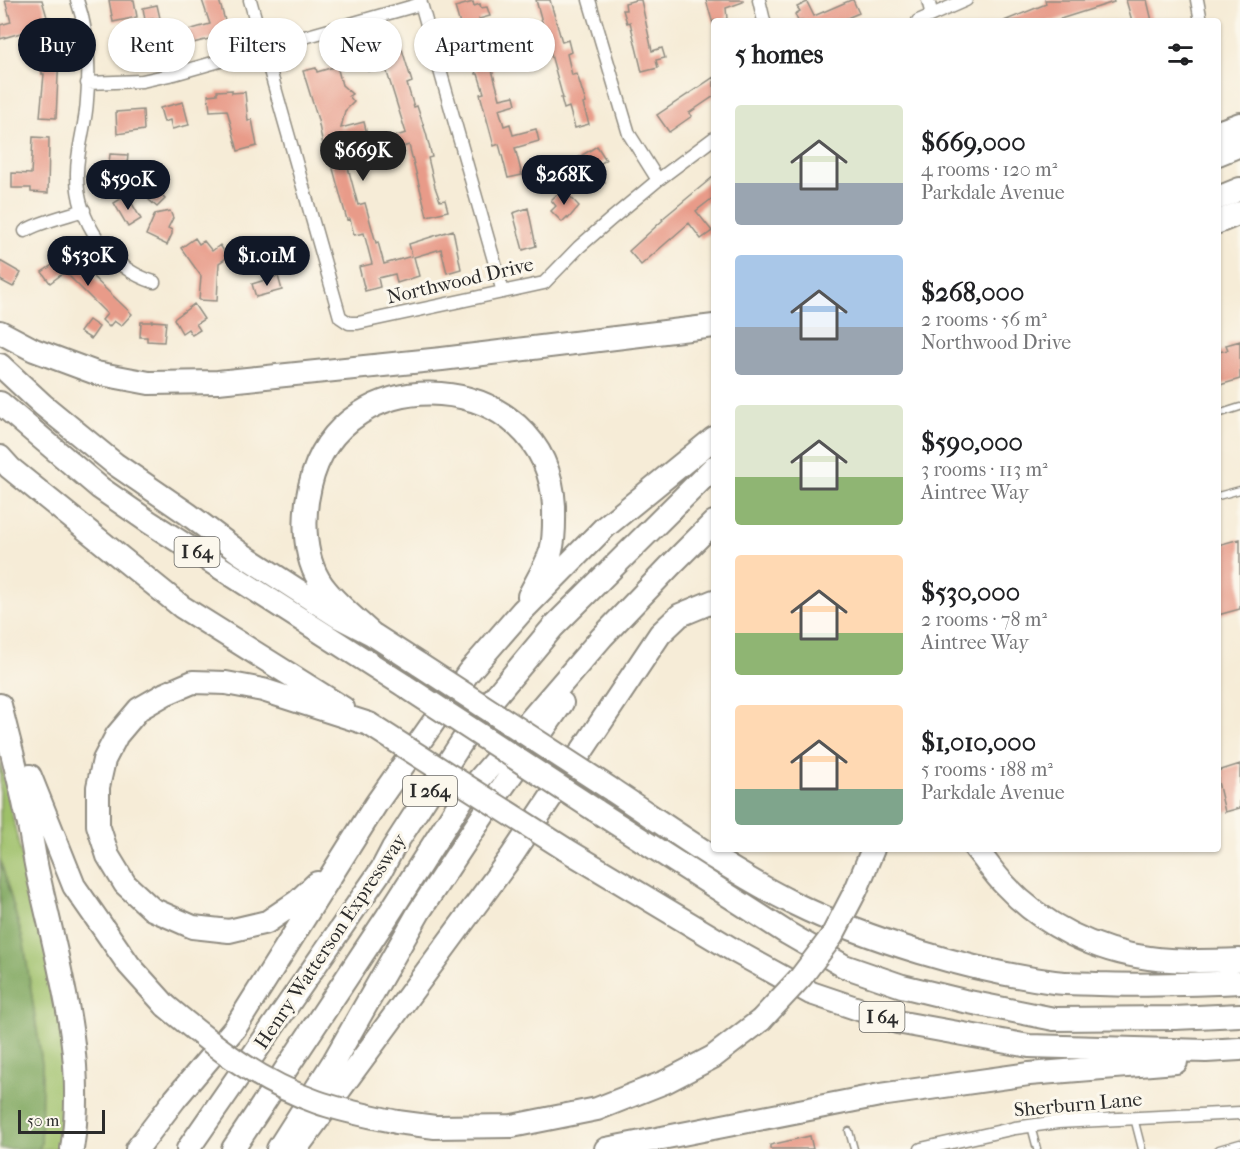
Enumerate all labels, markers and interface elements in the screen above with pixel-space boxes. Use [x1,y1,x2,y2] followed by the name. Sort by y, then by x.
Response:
[18,18,96,72] chip: Buy
[108,18,195,72] chip: Rent
[207,18,307,72] chip: Filters
[319,18,402,72] chip: New
[414,18,555,72] chip: Apartment
[1164,38,1197,71] icon: filters
[735,39,823,70] text: 5 homes
[921,127,1026,158] text: $669,000
[783,129,855,201] icon: home
[321,131,405,182] pin: $669K
[334,139,392,162] text: $669K
[522,155,606,206] pin: $268K
[921,158,1057,181] text: 4 rooms · 120 m²
[86,160,170,211] pin: $590K
[536,163,592,186] text: $268K
[100,168,156,191] text: $590K
[921,181,1065,204] text: Parkdale Avenue
[46,236,130,287] pin: $530K
[218,236,316,287] pin: $1.01M
[61,244,115,267] text: $530K
[238,244,296,267] text: $1.01M
[384,252,536,309] street label: Northwood Drive
[921,277,1024,308] text: $268,000
[783,279,855,351] icon: home
[921,308,1047,331] text: 2 rooms · 56 m²
[921,331,1071,354] text: Northwood Drive
[921,427,1023,458] text: $590,000
[783,429,855,501] icon: home
[921,458,1048,481] text: 3 rooms · 113 m²
[921,481,1029,504] text: Aintree Way
[174,537,220,567] road number: I 64
[921,577,1020,608] text: $530,000
[783,579,855,651] icon: home
[921,608,1047,631] text: 2 rooms · 78 m²
[921,631,1029,654] text: Aintree Way
[921,727,1036,758] text: $1,010,000
[783,729,855,801] icon: home
[921,758,1053,781] text: 5 rooms · 188 m²
[403,776,457,806] road number: I 264
[921,781,1065,804] text: Parkdale Avenue
[250,828,412,1053] street label: Henry Watterson Expressway
[860,1002,904,1032] road number: I 64
[1013,1087,1143,1122] street label: Sherburn Lane
[18,1107,105,1134] scale bar
[27,1111,59,1130] text: 50 m

